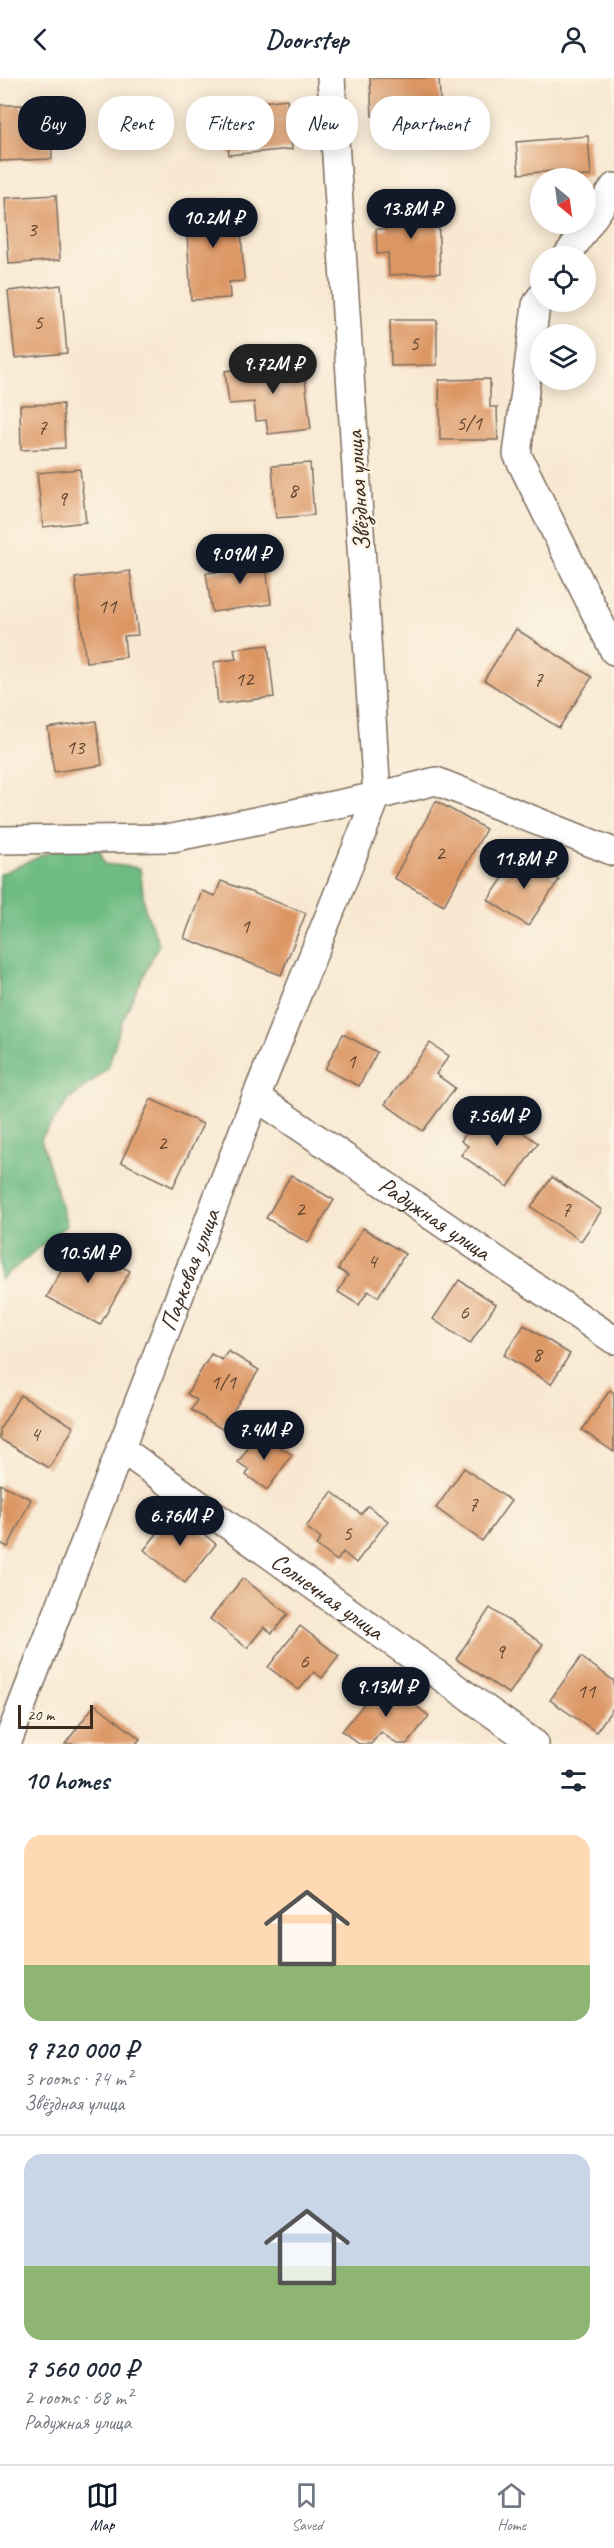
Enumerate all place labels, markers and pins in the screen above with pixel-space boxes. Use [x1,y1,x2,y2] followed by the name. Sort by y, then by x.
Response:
[356,189,466,240] pin: 13.8M ₽
[158,198,268,249] pin: 10.2M ₽
[218,344,328,395] pin: 9.72M ₽
[185,534,295,585] pin: 9.09M ₽
[469,839,579,890] pin: 11.8M ₽
[442,1096,552,1147] pin: 7.56M ₽
[33,1233,143,1284] pin: 10.5M ₽
[215,1410,313,1461] pin: 7.4M ₽
[125,1496,235,1547] pin: 6.76M ₽
[331,1667,441,1718] pin: 9.13M ₽

